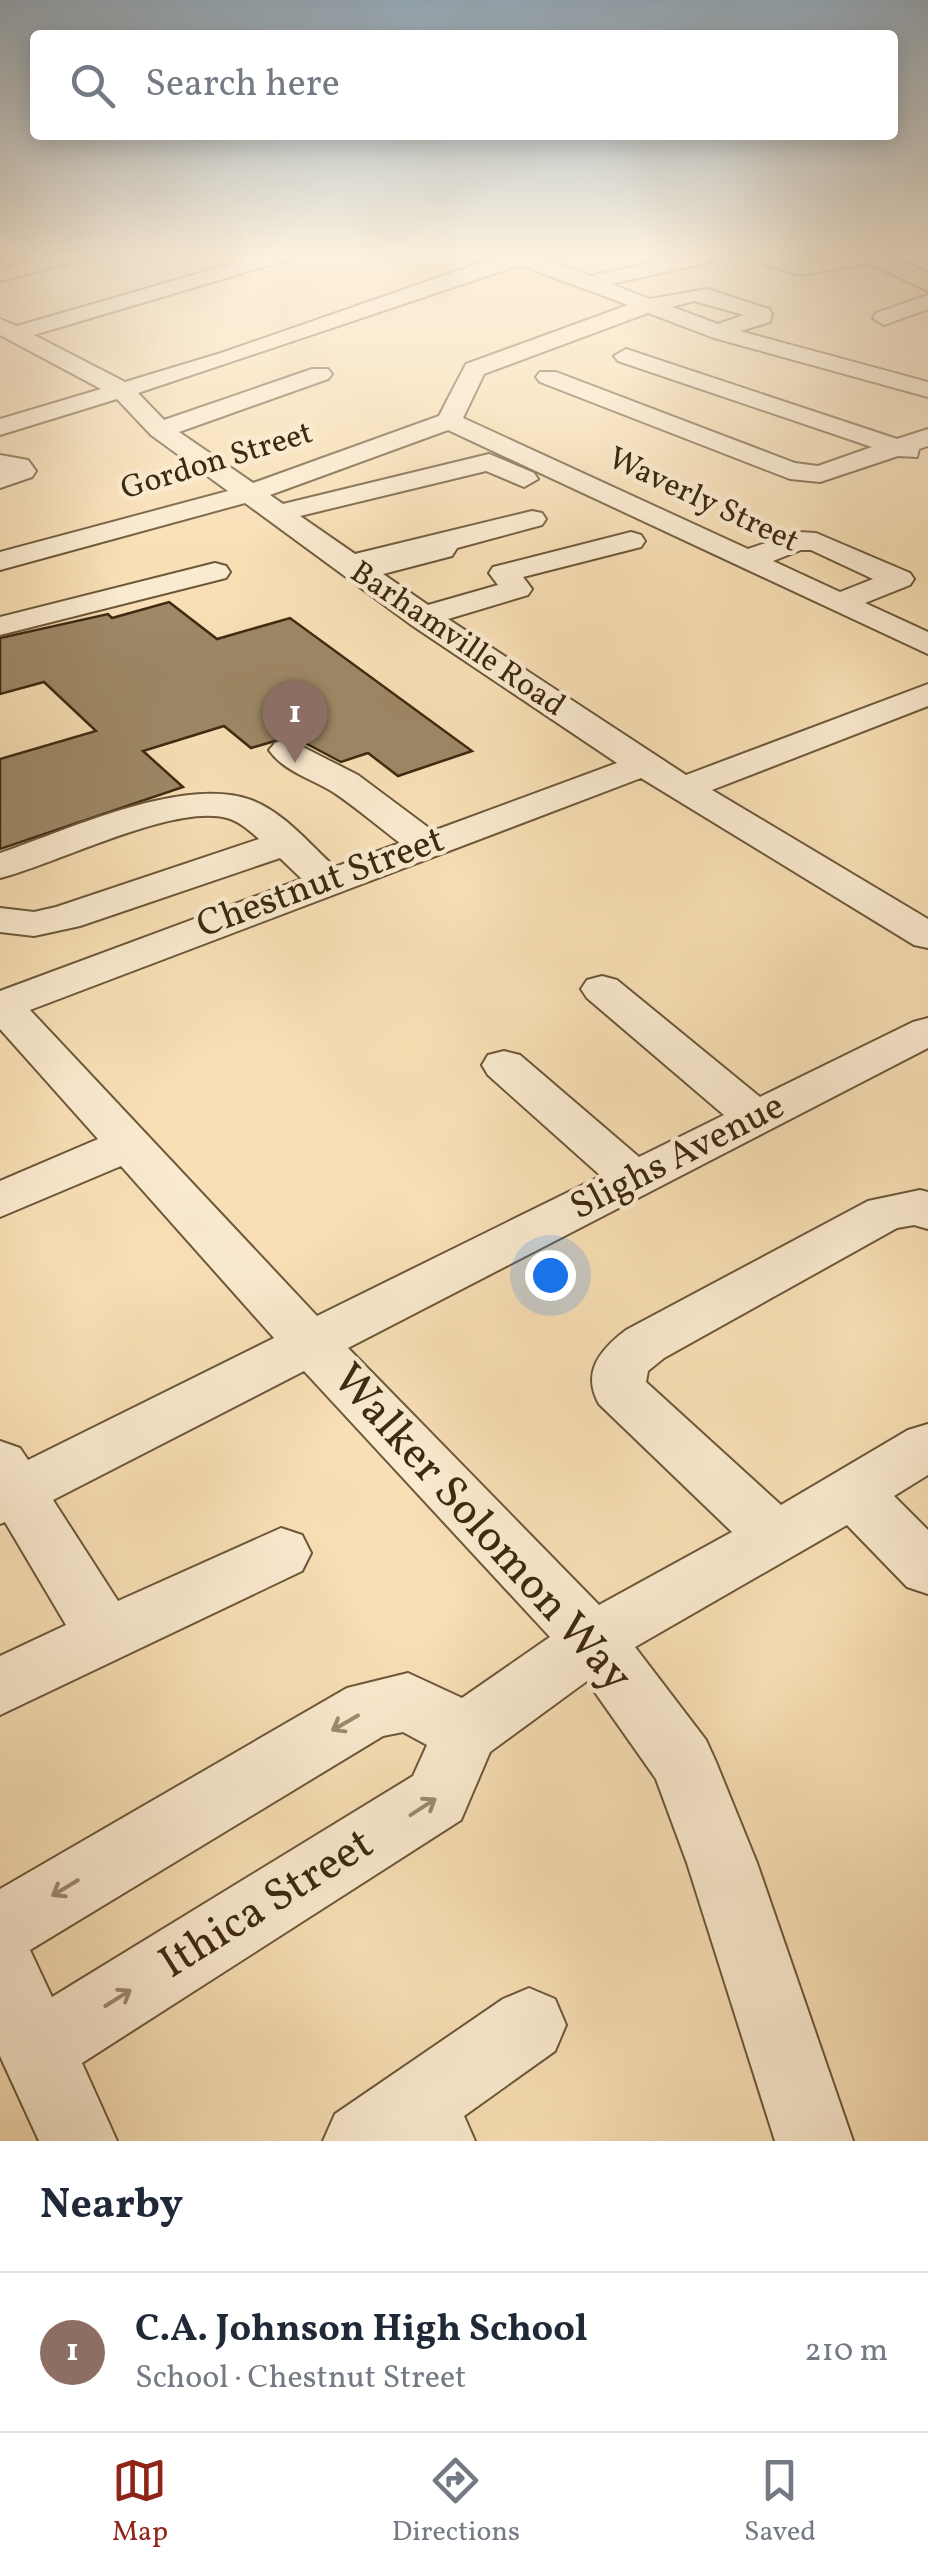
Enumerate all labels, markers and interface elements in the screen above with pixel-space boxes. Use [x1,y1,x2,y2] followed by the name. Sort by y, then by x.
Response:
[30,30,898,140] search box
[65,58,120,113] icon: search
[145,59,340,112] text: Search here
[116,412,318,512] street label: Gordon Street
[600,437,806,565] street label: Waverly Street
[341,552,573,728] street label: Barhamville Road
[262,680,328,763] pin: 1
[190,815,452,953] street label: Chestnut Street
[562,1081,794,1235] street label: Slighs Avenue
[525,1250,576,1301] your location
[316,1351,646,1707] street label: Walker Solomon Way
[331,1713,360,1733] one-way arrow
[408,1796,437,1817] one-way arrow
[148,1814,386,1996] street label: Ithica Street
[51,1878,80,1898] one-way arrow
[103,1988,132,2008] one-way arrow
[40,2177,183,2236] text: Nearby
[135,2304,588,2357] text: C.A. Johnson High School
[66,2330,79,2374] text: 1
[804,2330,888,2374] text: 210 m
[135,2357,466,2401] text: School · Chestnut Street
[112,2453,168,2552] tab: Map
[392,2453,520,2552] tab: Directions
[744,2453,816,2552] tab: Saved

